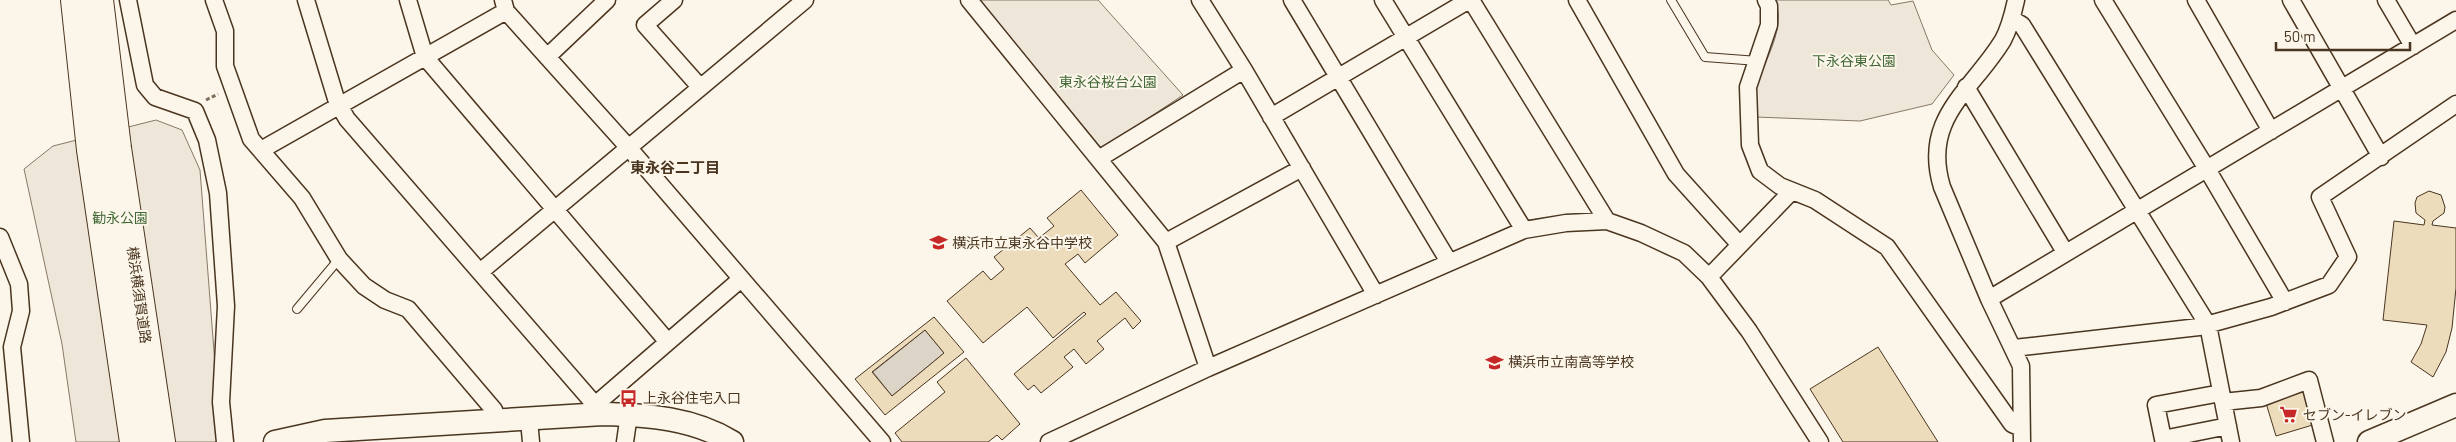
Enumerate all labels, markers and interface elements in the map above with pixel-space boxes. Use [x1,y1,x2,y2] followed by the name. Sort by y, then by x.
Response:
[2276,20,2410,52] scale bar
[2284,27,2316,45] text: 50 m
[1812,52,1896,69] park label: 下永谷東公園
[1059,73,1157,90] park label: 東永谷桜台公園
[630,158,720,176] district label: 東永谷二丁目
[92,209,148,226] park label: 勧永公園
[928,233,948,253] school or university icon: 横浜市立東永谷中学校
[952,234,1092,251] place label: 横浜市立東永谷中学校
[124,245,155,345] street label: 横浜横須賀道路
[1484,352,1504,372] school or university icon: 横浜市立南高等学校
[1508,353,1634,370] place label: 横浜市立南高等学校
[619,388,639,408] bus stop icon: 上永谷住宅入口
[643,389,741,406] place label: 上永谷住宅入口
[2279,405,2299,425] supermarket icon: セブン-イレブン
[2303,406,2407,423] place label: セブン-イレブン

